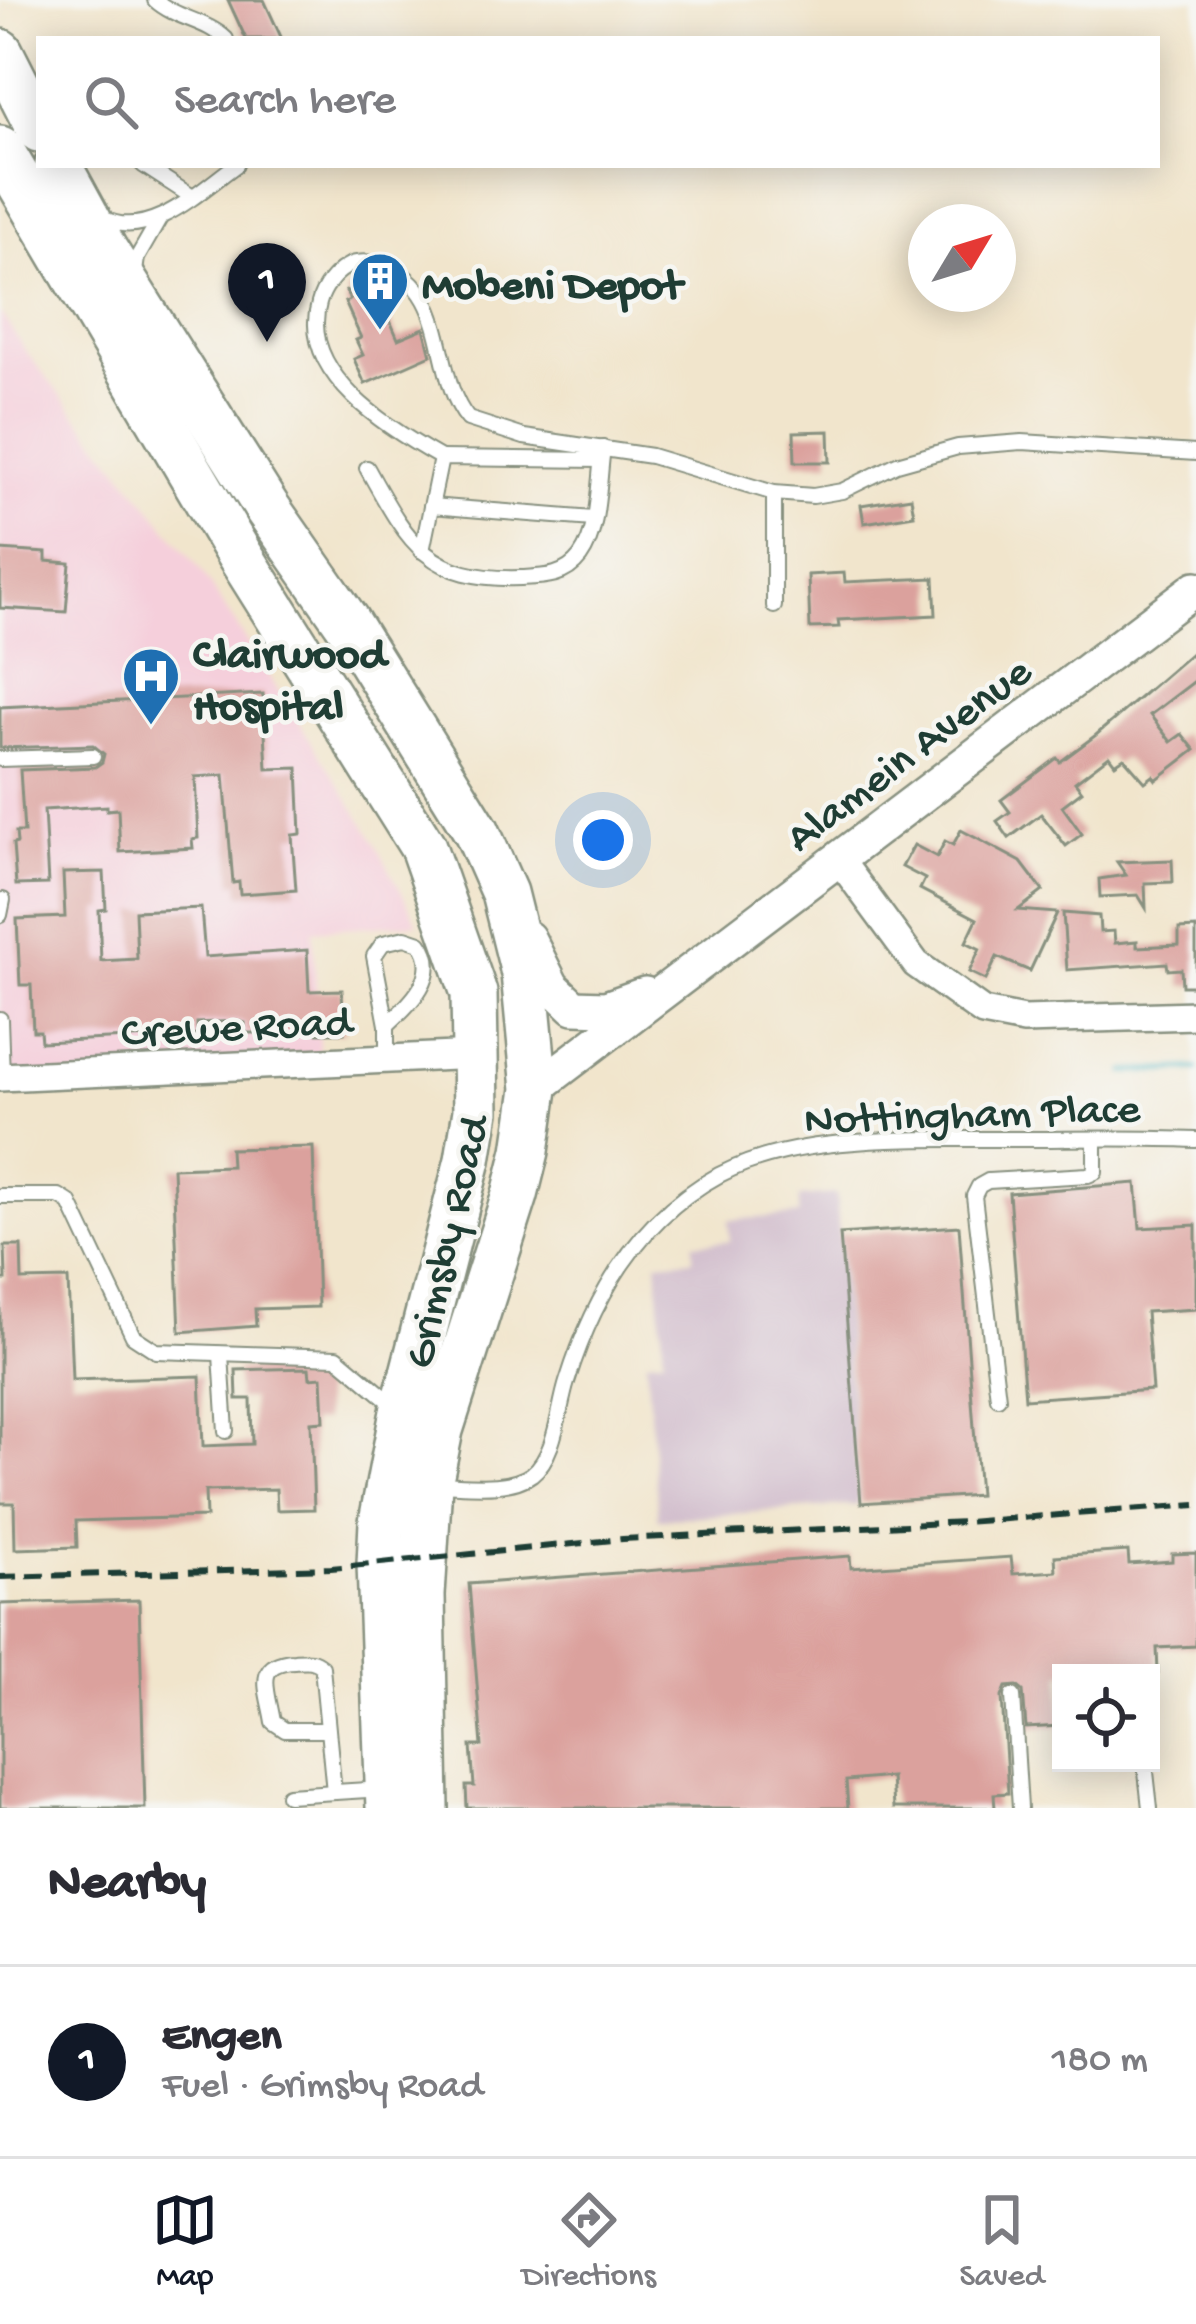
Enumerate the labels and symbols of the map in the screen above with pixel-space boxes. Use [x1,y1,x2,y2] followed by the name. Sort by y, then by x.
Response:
[908,204,1016,312] north arrow
[228,243,306,342] pin: 1
[349,250,411,332] building icon: Mobeni Depot
[422,262,686,315] place label: Mobeni Depot
[193,631,391,736] place label: Clairwood Hospital
[120,645,182,727] hospital icon: Clairwood Hospital
[777,647,1044,867] street label: Alamein Avenue
[573,810,633,870] your location
[120,998,357,1063] street label: Crewe Road
[803,1085,1142,1150] street label: Nottingham Place
[396,1108,506,1374] street label: Grimsby Road

